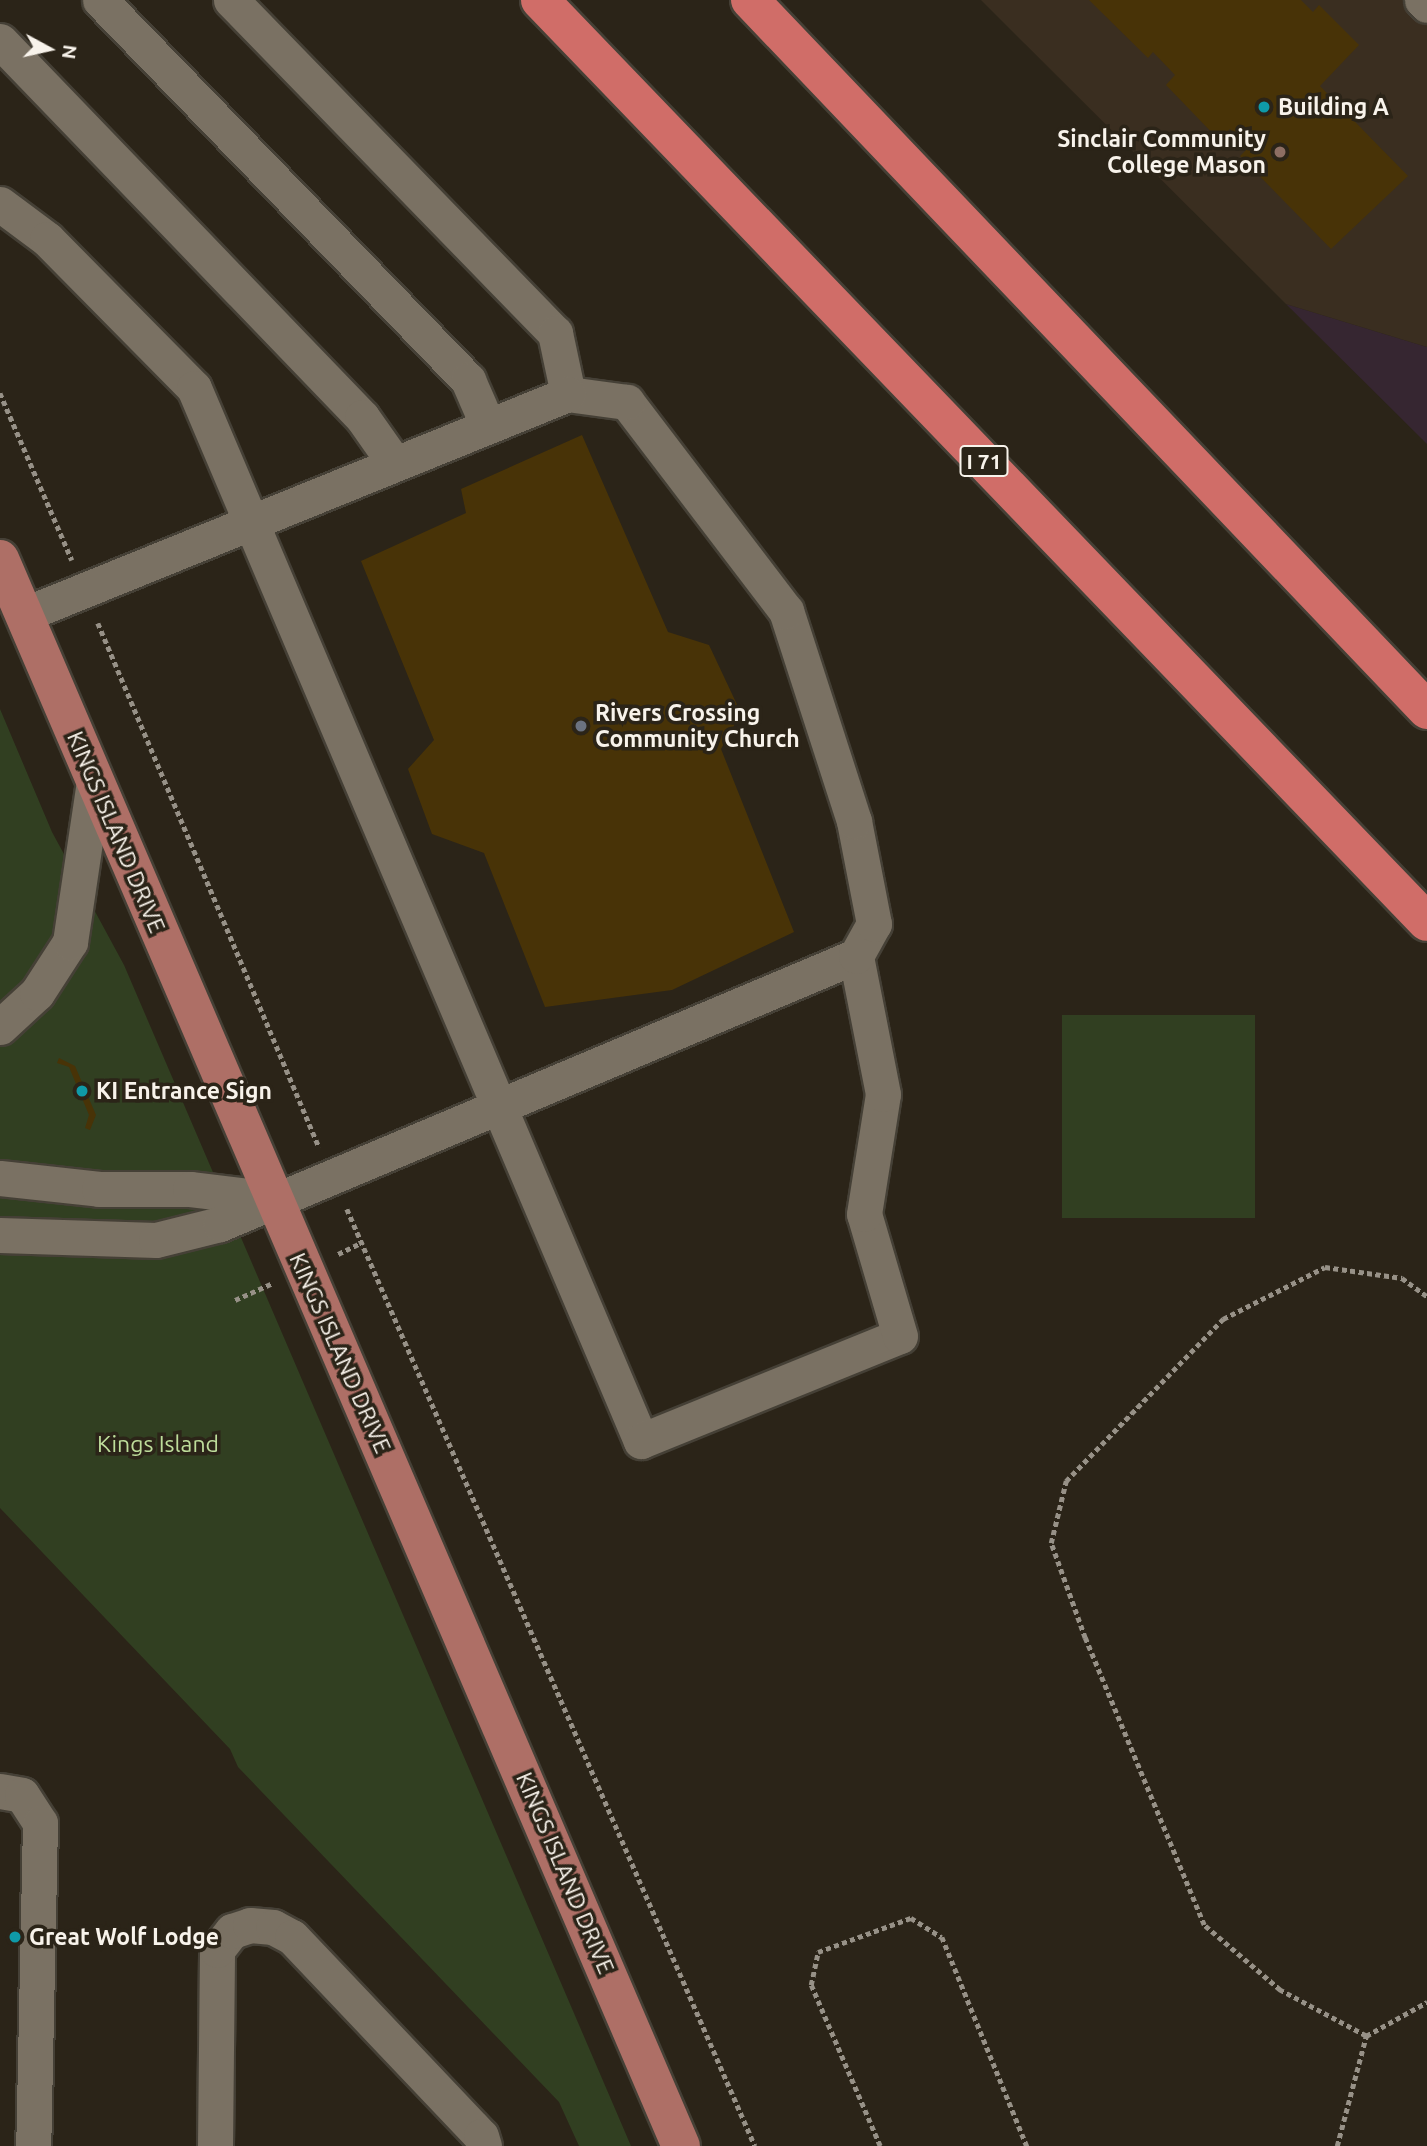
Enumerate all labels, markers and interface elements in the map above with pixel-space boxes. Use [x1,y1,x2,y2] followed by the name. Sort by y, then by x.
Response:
[14,14,84,84] north arrow
[58,43,82,60] text: N
[1278,93,1389,121] place label: Building A
[1256,99,1272,115] marker: Building A
[1057,125,1266,179] place label: Sinclair Community College Mason
[1272,144,1288,160] marker: Sinclair Community College Mason
[960,444,1009,478] road number: I 71
[595,699,800,753] place label: Rivers Crossing Community Church
[573,718,589,734] marker: Rivers Crossing Community Church
[61,727,171,937] street label: KINGS ISLAND DRIVE
[96,1077,272,1105] place label: KI Entrance Sign
[74,1083,90,1099] marker: KI Entrance Sign
[283,1249,397,1457] street label: KINGS ISLAND DRIVE
[97,1430,219,1458] park label: Kings Island
[510,1768,620,1978] street label: KINGS ISLAND DRIVE
[29,1923,219,1951] place label: Great Wolf Lodge
[7,1929,23,1945] marker: Great Wolf Lodge

